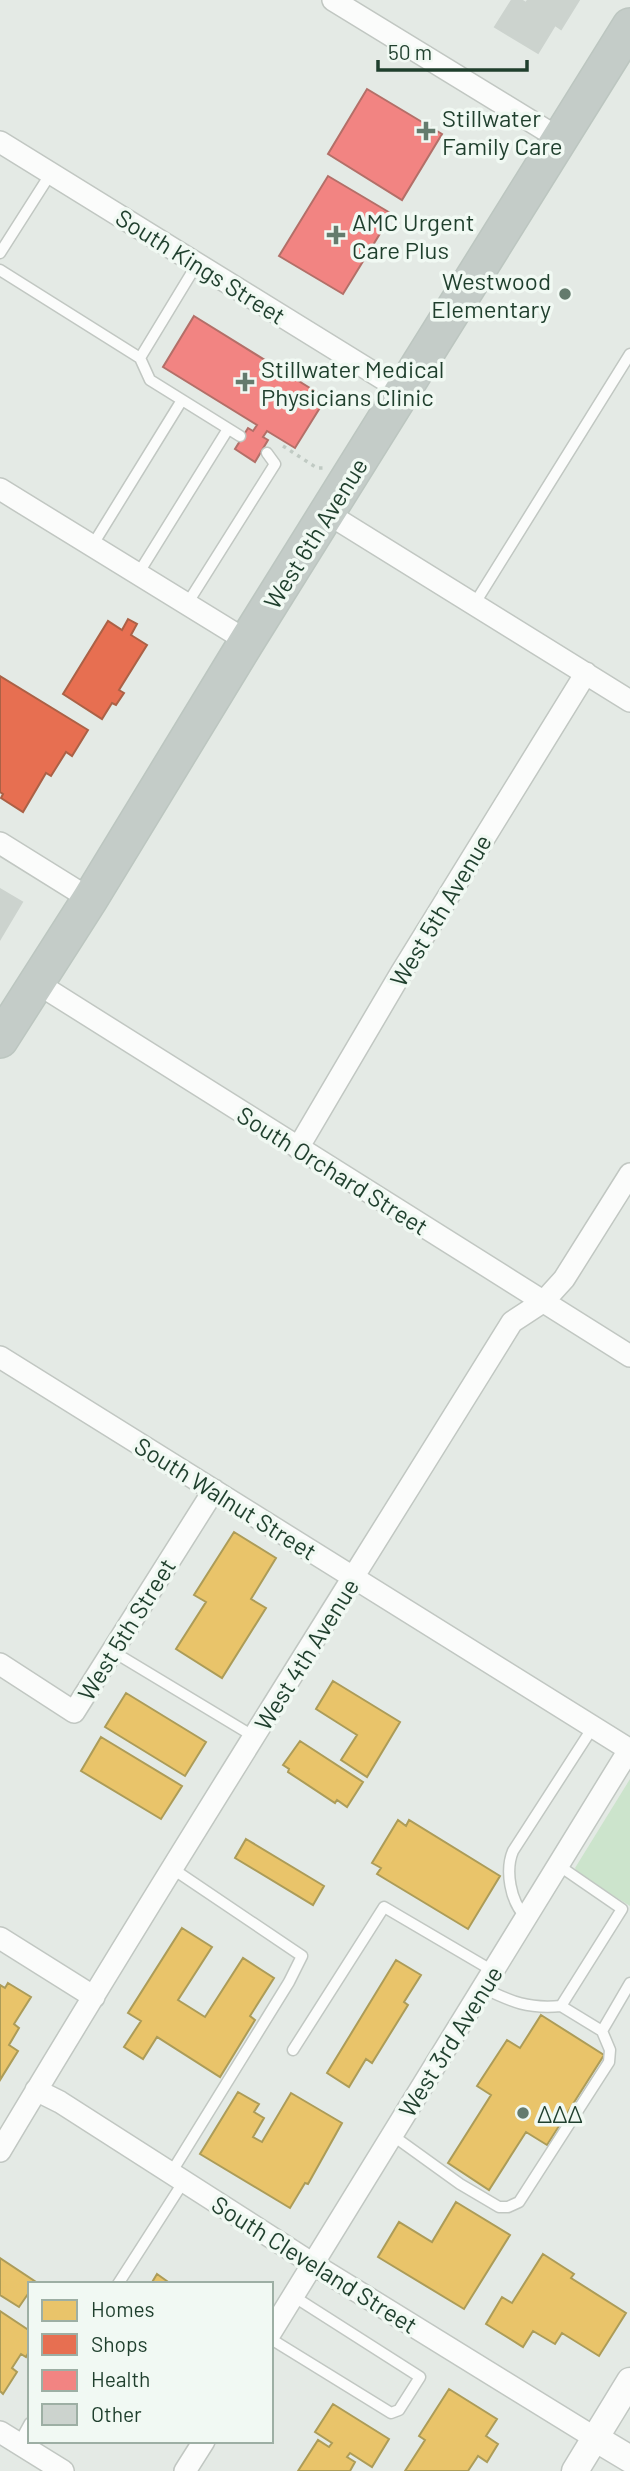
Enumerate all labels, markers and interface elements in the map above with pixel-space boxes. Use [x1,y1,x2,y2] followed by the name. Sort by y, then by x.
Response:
[378,28,527,72] scale bar
[388,39,432,64] text: 50 m
[442,103,563,160] place label: Stillwater Family Care
[416,121,436,141] marker: Stillwater Family Care
[111,202,291,330] street label: South Kings Street
[352,207,474,264] place label: AMC Urgent Care Plus
[326,225,346,245] marker: AMC Urgent Care Plus
[431,266,551,323] place label: Westwood Elementary
[557,286,573,302] marker: Westwood Elementary
[261,354,444,411] place label: Stillwater Medical Physicians Clinic
[235,372,255,392] marker: Stillwater Medical Physicians Clinic
[257,452,373,614] street label: West 6th Avenue
[383,829,497,991] street label: West 5th Avenue
[232,1099,434,1241] street label: South Orchard Street
[130,1430,322,1566] street label: South Walnut Street
[71,1553,181,1705] street label: West 5th Street
[248,1573,364,1735] street label: West 4th Avenue
[392,1960,508,2122] street label: West 3rd Avenue
[537,2099,583,2128] place label: ΔΔΔ
[515,2105,531,2121] marker: ΔΔΔ
[207,2189,423,2339] street label: South Cleveland Street
[28,2282,273,2443] legend
[91,2296,155,2321] text: Homes
[91,2331,148,2356] text: Shops
[91,2366,150,2391] text: Health
[91,2401,142,2426] text: Other

